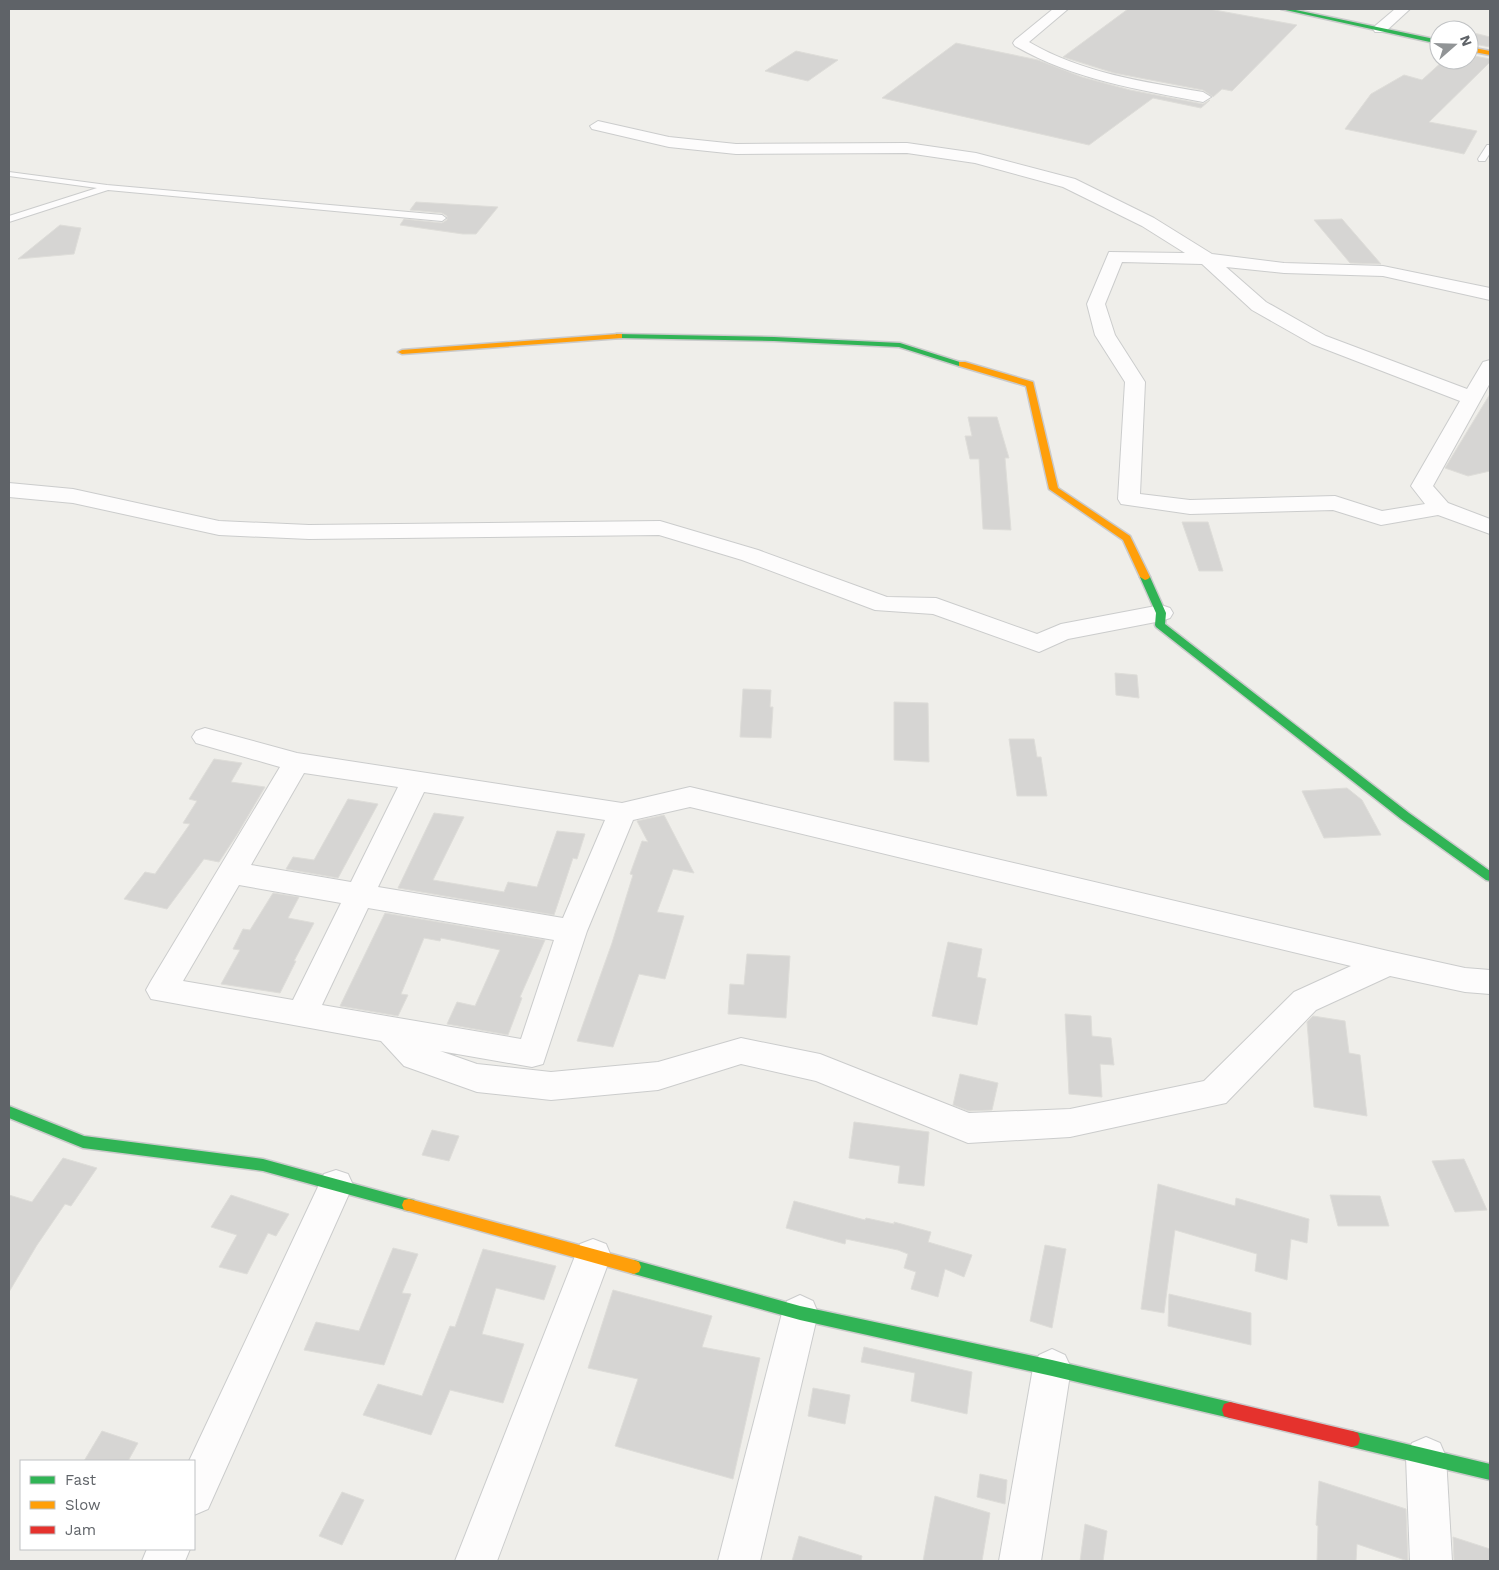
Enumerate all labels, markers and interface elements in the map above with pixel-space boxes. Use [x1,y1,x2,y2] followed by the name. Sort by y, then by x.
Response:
[1429,20,1479,70] north arrow
[1457,33,1476,48] text: N
[20,1460,195,1550] legend
[65,1471,97,1489] text: Fast
[65,1496,101,1514] text: Slow
[65,1521,96,1539] text: Jam

